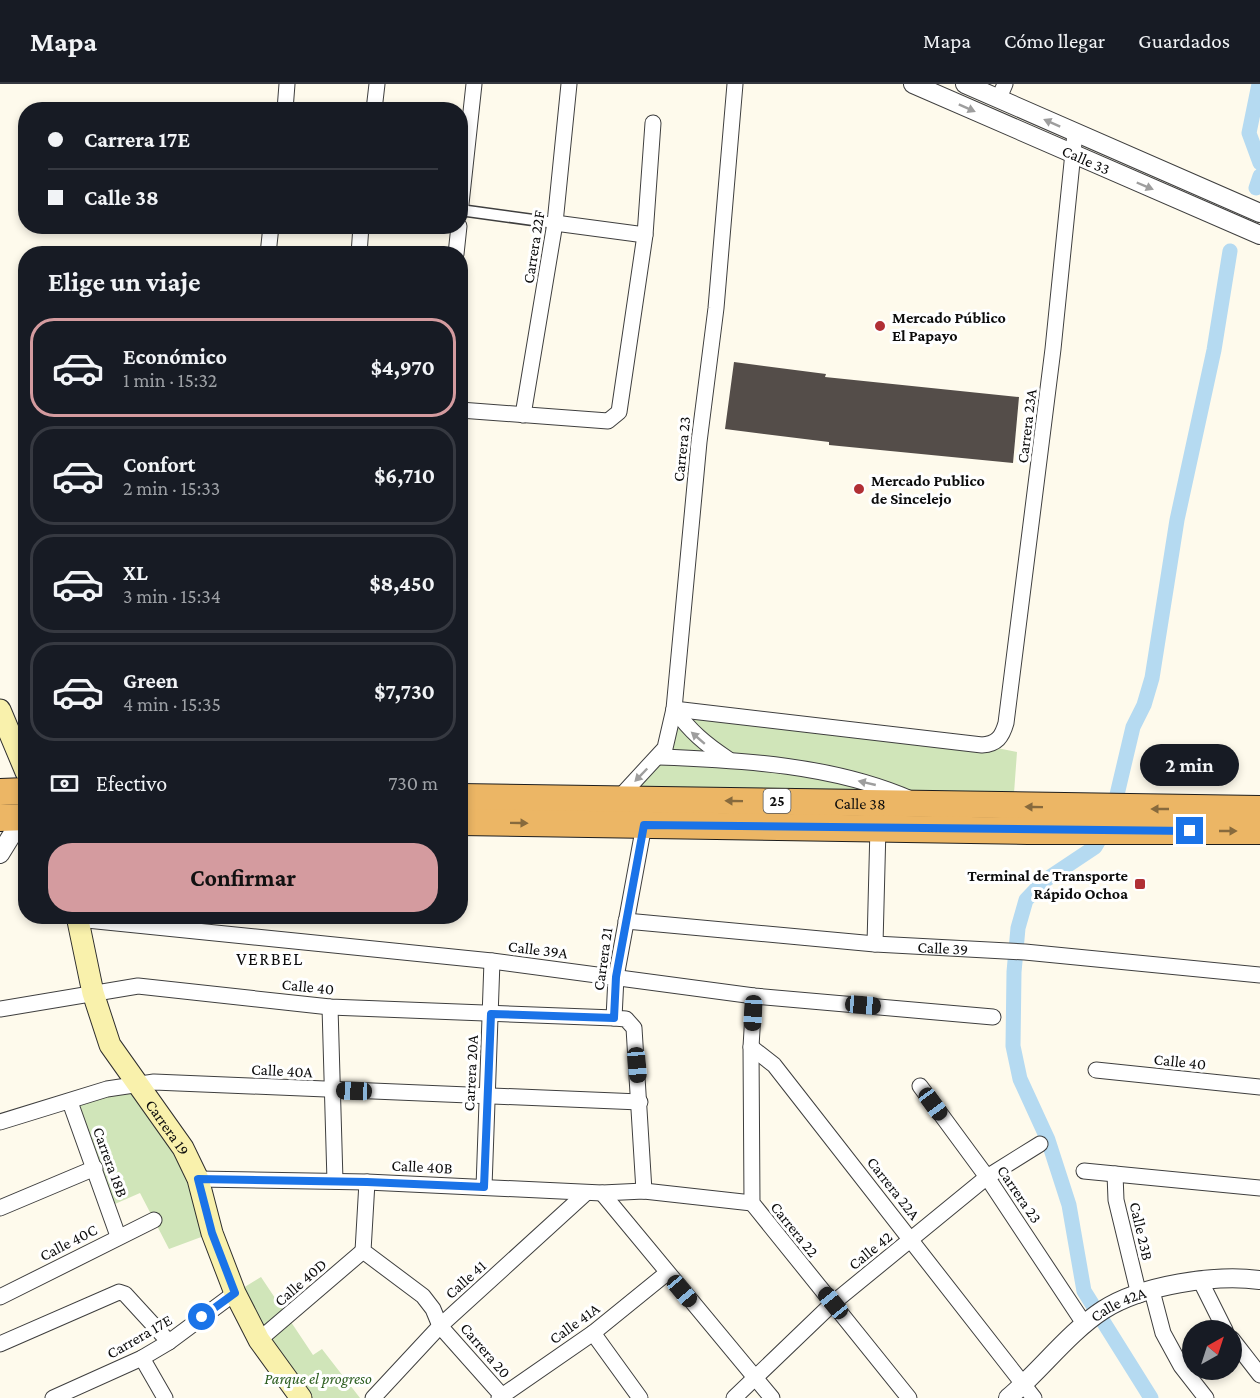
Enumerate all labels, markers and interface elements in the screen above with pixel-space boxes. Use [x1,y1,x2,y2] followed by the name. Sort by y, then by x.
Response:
[30,26,97,57] text: Mapa
[923,29,971,53] text: Mapa
[1004,29,1105,53] text: Cómo llegar
[1138,29,1230,53] text: Guardados
[958,103,975,112] one-way arrow
[1044,118,1061,127] one-way arrow
[84,127,190,152] text: Carrera 17E
[1060,142,1113,178] street label: Calle 33
[1137,181,1155,191] one-way arrow
[84,185,159,210] text: Calle 38
[519,209,548,285] street label: Carrera 22F
[48,267,201,297] text: Elige un viaje
[892,309,1006,344] place label: Mercado Público El Papayo
[873,319,887,333] marker: Mercado Público El Papayo
[51,341,105,395] icon: car
[123,344,227,369] text: Económico
[371,355,435,380] text: $4,970
[123,369,217,391] text: 1 min · 15:32
[1014,387,1040,464] street label: Carrera 23A
[670,415,693,483] street label: Carrera 23
[51,449,105,503] icon: car
[123,452,196,477] text: Confort
[374,463,435,488] text: $6,710
[871,472,985,508] place label: Mercado Publico de Sincelejo
[123,477,220,499] text: 2 min · 15:33
[852,482,866,496] marker: Mercado Publico de Sincelejo
[51,557,105,611] icon: car
[123,560,148,585] text: XL
[370,571,435,596] text: $8,450
[123,585,221,607] text: 3 min · 15:34
[51,665,105,719] icon: car
[123,668,179,693] text: Green
[374,679,435,704] text: $7,730
[123,693,221,715] text: 4 min · 15:35
[691,732,706,745] one-way arrow
[1140,744,1240,786] callout: 2 min
[1165,754,1214,776] text: 2 min
[48,767,81,800] icon: cash
[635,767,649,781] one-way arrow
[96,771,167,796] text: Efectivo
[388,772,438,794] text: 730 m
[858,778,876,788] one-way arrow
[764,789,790,813] road number: 25
[834,795,886,812] street label: Calle 38
[725,796,744,806] one-way arrow
[1025,802,1044,812] one-way arrow
[1150,804,1169,814] one-way arrow
[1176,817,1203,844] route end
[509,818,528,828] one-way arrow
[1218,826,1237,836] one-way arrow
[48,843,438,912] button: Confirmar
[967,867,1129,902] place label: Terminal de Transporte Rápido Ochoa
[1133,877,1147,891] marker: Terminal de Transporte Rápido Ochoa
[590,926,615,992] street label: Carrera 21
[507,937,570,962] street label: Calle 39A
[917,938,969,958] street label: Calle 39
[236,949,304,969] district label: VERBEL
[281,975,335,998] street label: Calle 40
[844,994,882,1016] car
[743,995,763,1031] car
[460,1034,481,1112] street label: Carrera 20A
[626,1046,648,1084] car
[1153,1050,1207,1073] street label: Calle 40
[251,1060,314,1081] street label: Calle 40A
[336,1081,372,1101] car
[915,1084,951,1124] car
[142,1096,193,1158] street label: Carrera 19
[90,1125,131,1200] street label: Carrera 18B
[864,1154,924,1224] street label: Carrera 22A
[391,1156,453,1177] street label: Calle 40B
[994,1162,1045,1226] street label: Carrera 23
[767,1198,822,1261] street label: Carrera 22
[1127,1200,1157,1262] street label: Calle 23B
[37,1221,100,1264] street label: Calle 40C
[845,1228,896,1273] street label: Calle 42
[271,1255,330,1309] street label: Calle 40D
[442,1257,489,1302] street label: Calle 41
[664,1271,700,1311] car
[815,1283,851,1323] car
[1087,1284,1149,1325] street label: Calle 42A
[546,1299,603,1347] street label: Calle 41A
[188,1303,215,1330] route start
[104,1311,175,1362] street label: Carrera 17E
[457,1319,514,1381] street label: Carrera 20
[1182,1320,1242,1380] north arrow
[1182,1320,1242,1380] map controls
[264,1370,372,1388] park label: Parque el progreso

